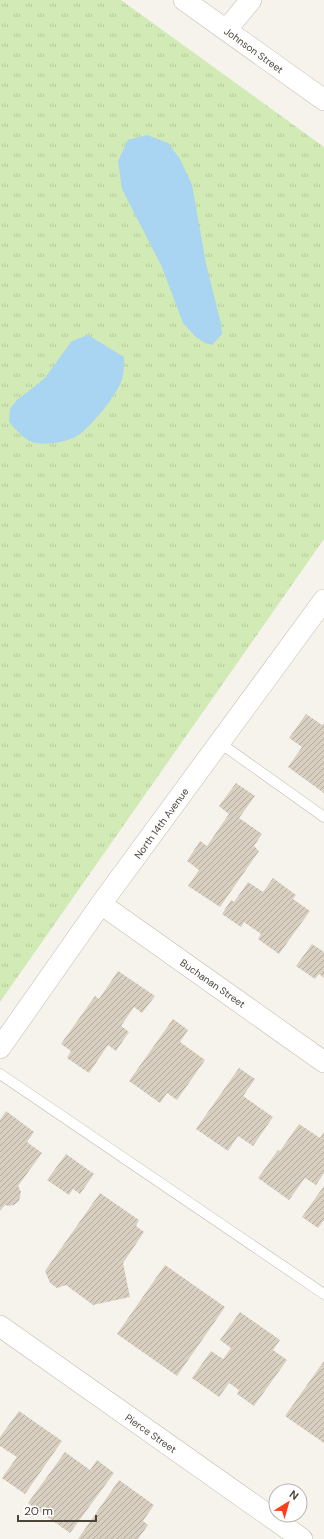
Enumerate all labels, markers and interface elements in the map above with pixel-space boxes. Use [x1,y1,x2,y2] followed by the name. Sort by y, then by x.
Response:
[222,25,286,76] street label: Johnson Street
[131,785,192,861] street label: North 14th Avenue
[178,956,248,1011] street label: Buchanan Street
[122,1411,179,1456] street label: Pierce Street
[268,1483,308,1523] north arrow
[287,1487,301,1503] text: N
[18,1497,96,1523] scale bar
[24,1503,53,1519] text: 20 m

